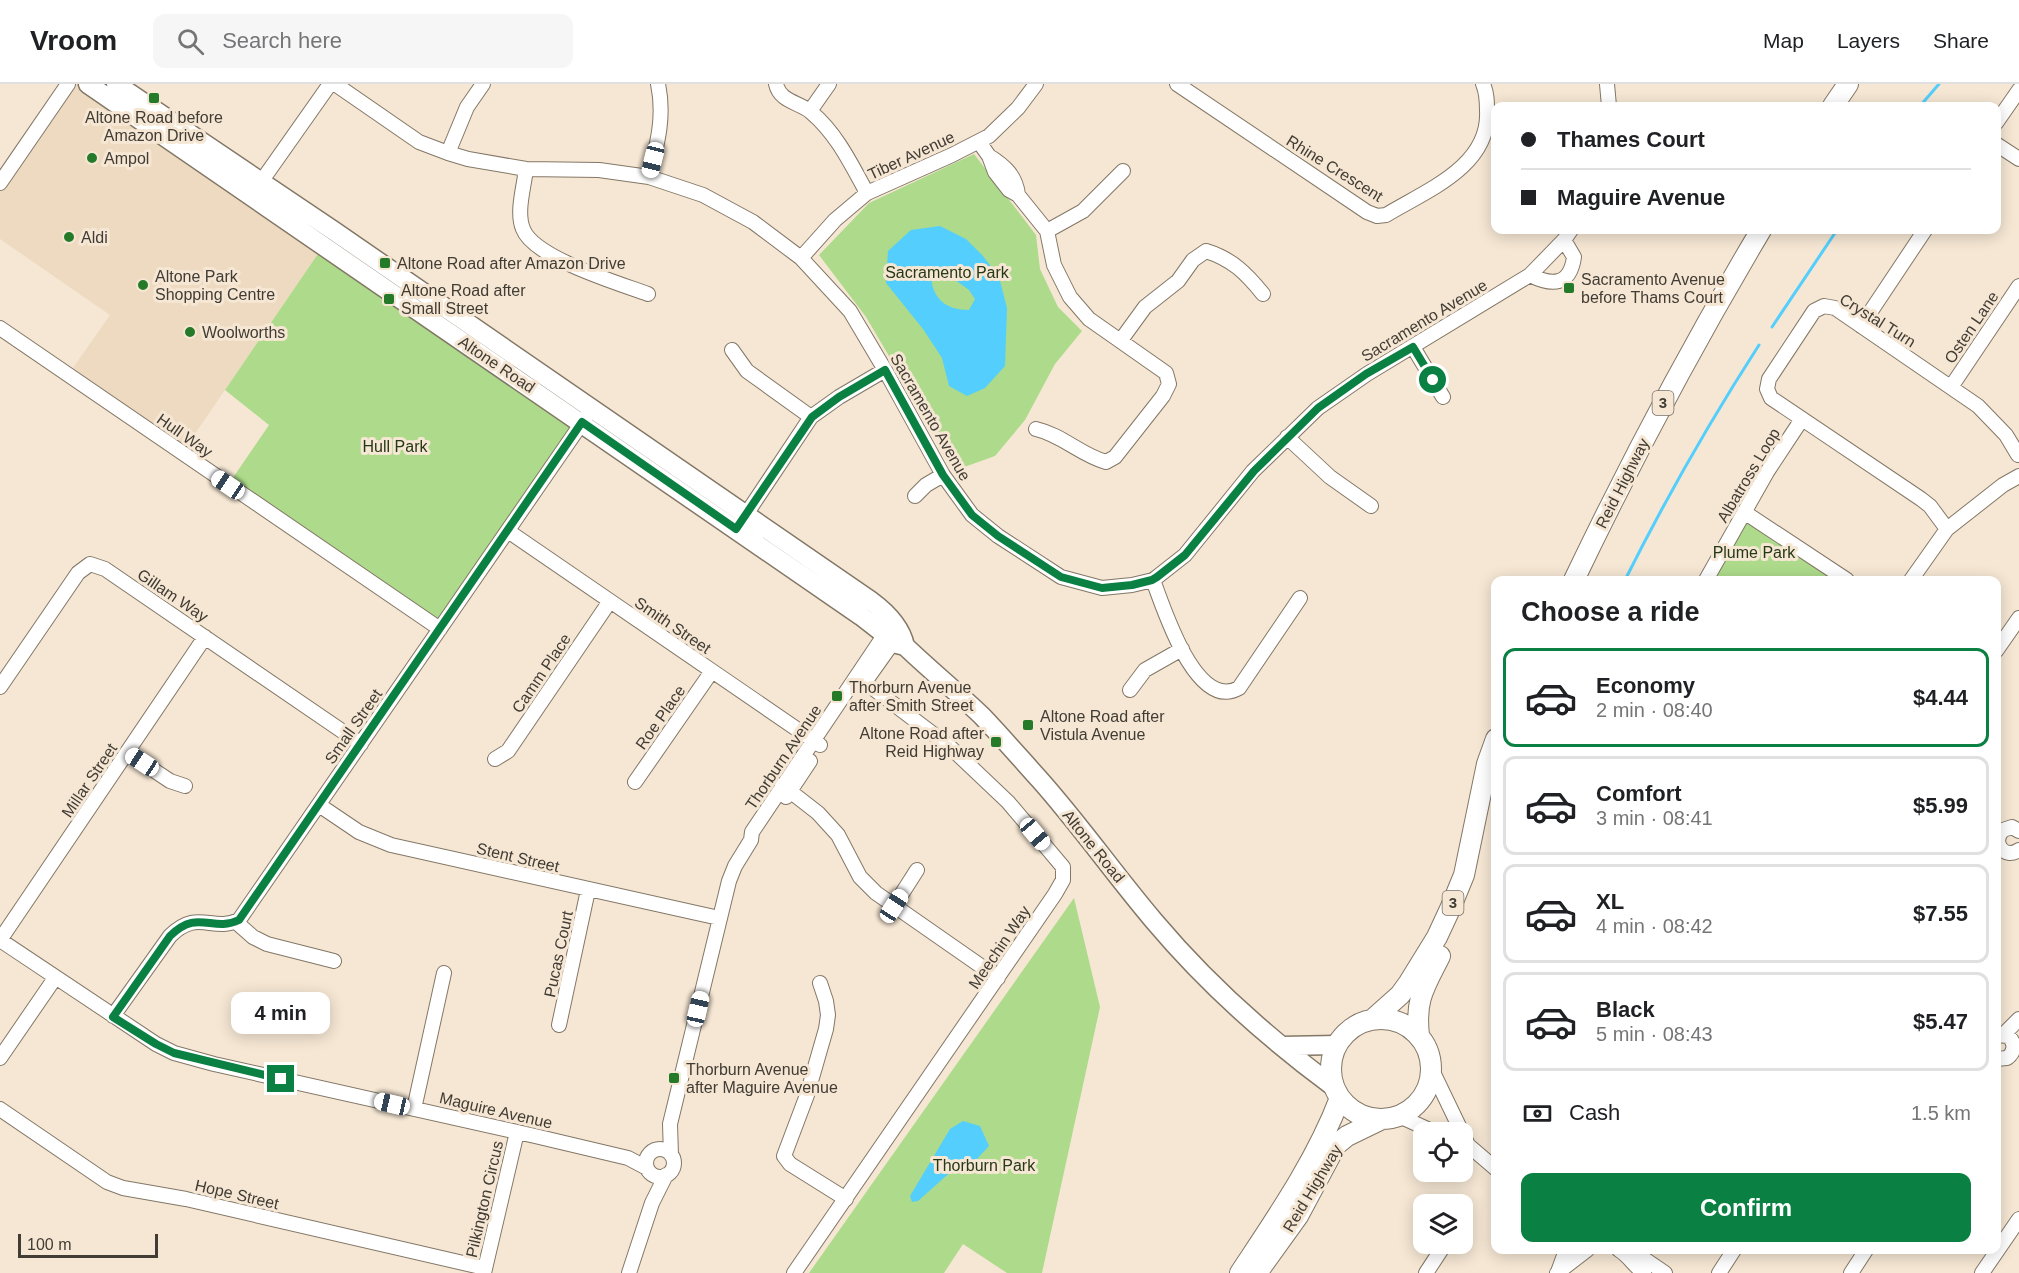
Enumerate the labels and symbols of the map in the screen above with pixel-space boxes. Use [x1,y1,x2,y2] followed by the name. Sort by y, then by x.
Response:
[147,91,161,105] marker: Altone Road before Amazon Drive
[85,109,223,144] place label: Altone Road before Amazon Drive
[865,128,957,183] street label: Tiber Avenue
[1283,132,1386,205] street label: Rhine Crescent
[640,140,666,180] car
[104,150,149,167] place label: Ampol
[85,151,99,165] marker: Ampol
[81,229,108,246] place label: Aldi
[62,230,76,244] marker: Aldi
[397,255,626,272] place label: Altone Road after Amazon Drive
[378,256,392,270] marker: Altone Road after Amazon Drive
[885,264,1010,281] park label: Sacramento Park
[155,268,275,303] place label: Altone Park Shopping Centre
[1581,271,1725,306] place label: Sacramento Avenue before Thams Court
[1358,276,1490,365] street label: Sacramento Avenue
[136,278,150,292] marker: Altone Park Shopping Centre
[1562,281,1576,295] marker: Sacramento Avenue before Thams Court
[401,282,526,317] place label: Altone Road after Small Street
[1941,288,2002,366] street label: Osten Lane
[1837,290,1919,350] street label: Crystal Turn
[382,292,396,306] marker: Altone Road after Small Street
[202,324,285,341] place label: Woolworths
[183,325,197,339] marker: Woolworths
[455,333,538,396] street label: Altone Road
[887,351,974,484] street label: Sacramento Avenue
[1419,366,1446,393] route start
[1652,391,1674,415] road number: 3
[154,410,216,461] street label: Hull Way
[1714,425,1783,525] street label: Albatross Loop
[1592,435,1652,531] street label: Reid Highway
[363,438,428,455] park label: Hull Park
[208,467,248,503] car
[1713,544,1796,561] park label: Plume Park
[134,566,211,625] street label: Gillam Way
[631,594,714,657] street label: Smith Street
[509,630,574,716] street label: Camm Place
[849,679,974,714] place label: Thorburn Avenue after Smith Street
[632,682,689,752] street label: Roe Place
[321,685,386,767] street label: Small Street
[830,689,844,703] marker: Thorburn Avenue after Smith Street
[742,702,825,813] street label: Thorburn Avenue
[1040,708,1165,743] place label: Altone Road after Vistula Avenue
[1021,718,1035,732] marker: Altone Road after Vistula Avenue
[859,725,985,760] place label: Altone Road after Reid Highway
[989,735,1003,749] marker: Altone Road after Reid Highway
[59,740,121,820] street label: Millar Street
[122,745,162,779] car
[1059,807,1128,886] street label: Altone Road
[1017,814,1053,854] car
[475,840,561,875] street label: Stent Street
[877,886,911,926] car
[1442,891,1464,915] road number: 3
[965,903,1033,992] street label: Meechin Way
[541,909,576,999] street label: Pucas Court
[685,989,711,1029] car
[232,992,330,1034] callout: 4 min
[686,1061,838,1096] place label: Thorburn Avenue after Maguire Avenue
[267,1065,294,1092] route end
[667,1071,681,1085] marker: Thorburn Avenue after Maguire Avenue
[438,1089,554,1132] street label: Maguire Avenue
[372,1091,412,1117] car
[463,1139,506,1259] street label: Pilkington Circus
[1280,1142,1345,1235] street label: Reid Highway
[933,1157,1036,1174] park label: Thorburn Park
[193,1177,281,1212] street label: Hope Street
[18,1231,158,1258] scale bar

